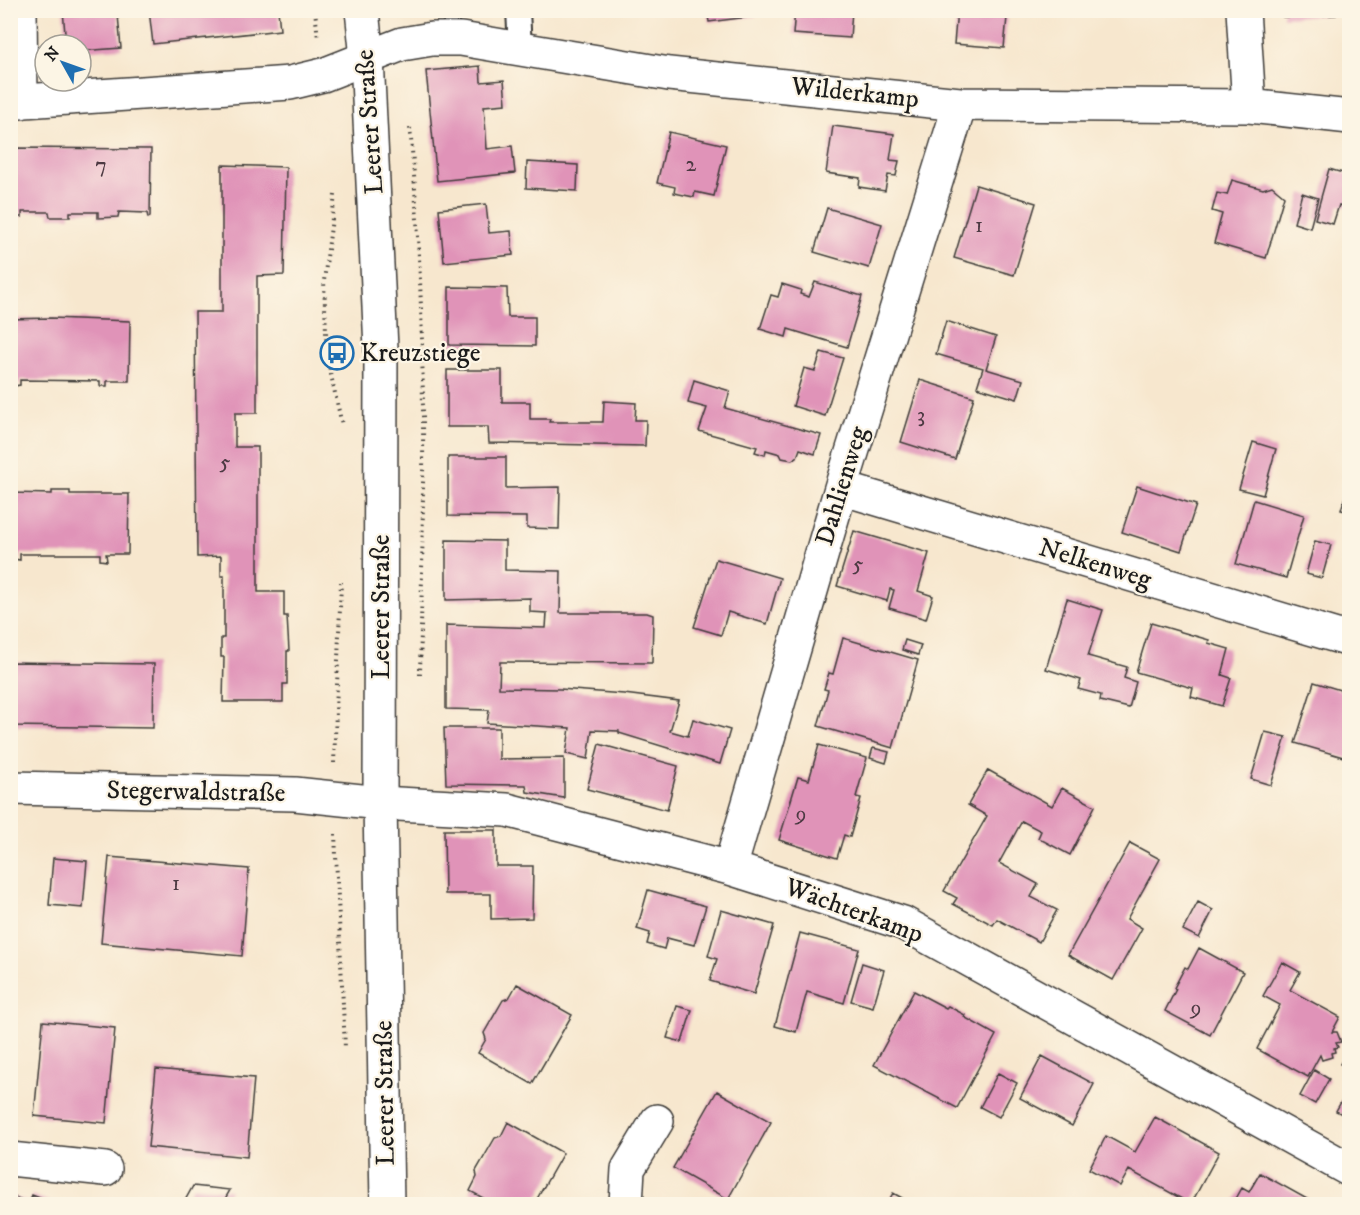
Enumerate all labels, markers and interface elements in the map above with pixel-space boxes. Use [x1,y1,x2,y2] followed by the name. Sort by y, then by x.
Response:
[33,33,93,93] north arrow
[40,43,64,65] text: N
[348,48,392,196] street label: Leerer Straße
[789,70,920,116] street label: Wilderkamp
[686,151,697,178] house number: 2
[95,152,107,179] house number: 7
[975,212,983,239] house number: 1
[319,335,355,371] bus stop icon: Kreuzstiege
[360,337,480,370] place label: Kreuzstiege
[917,402,925,429] house number: 3
[808,422,876,550] street label: Dahlienweg
[220,449,231,476] house number: 5
[1035,531,1156,597] street label: Nelkenweg
[365,534,398,680] street label: Leerer Straße
[853,551,864,578] house number: 5
[106,774,286,810] street label: Stegerwaldstraße
[795,801,806,828] house number: 9
[172,870,180,897] house number: 1
[779,870,928,951] street label: Wächterkamp
[1190,995,1201,1022] house number: 9
[367,1020,403,1166] street label: Leerer Straße

